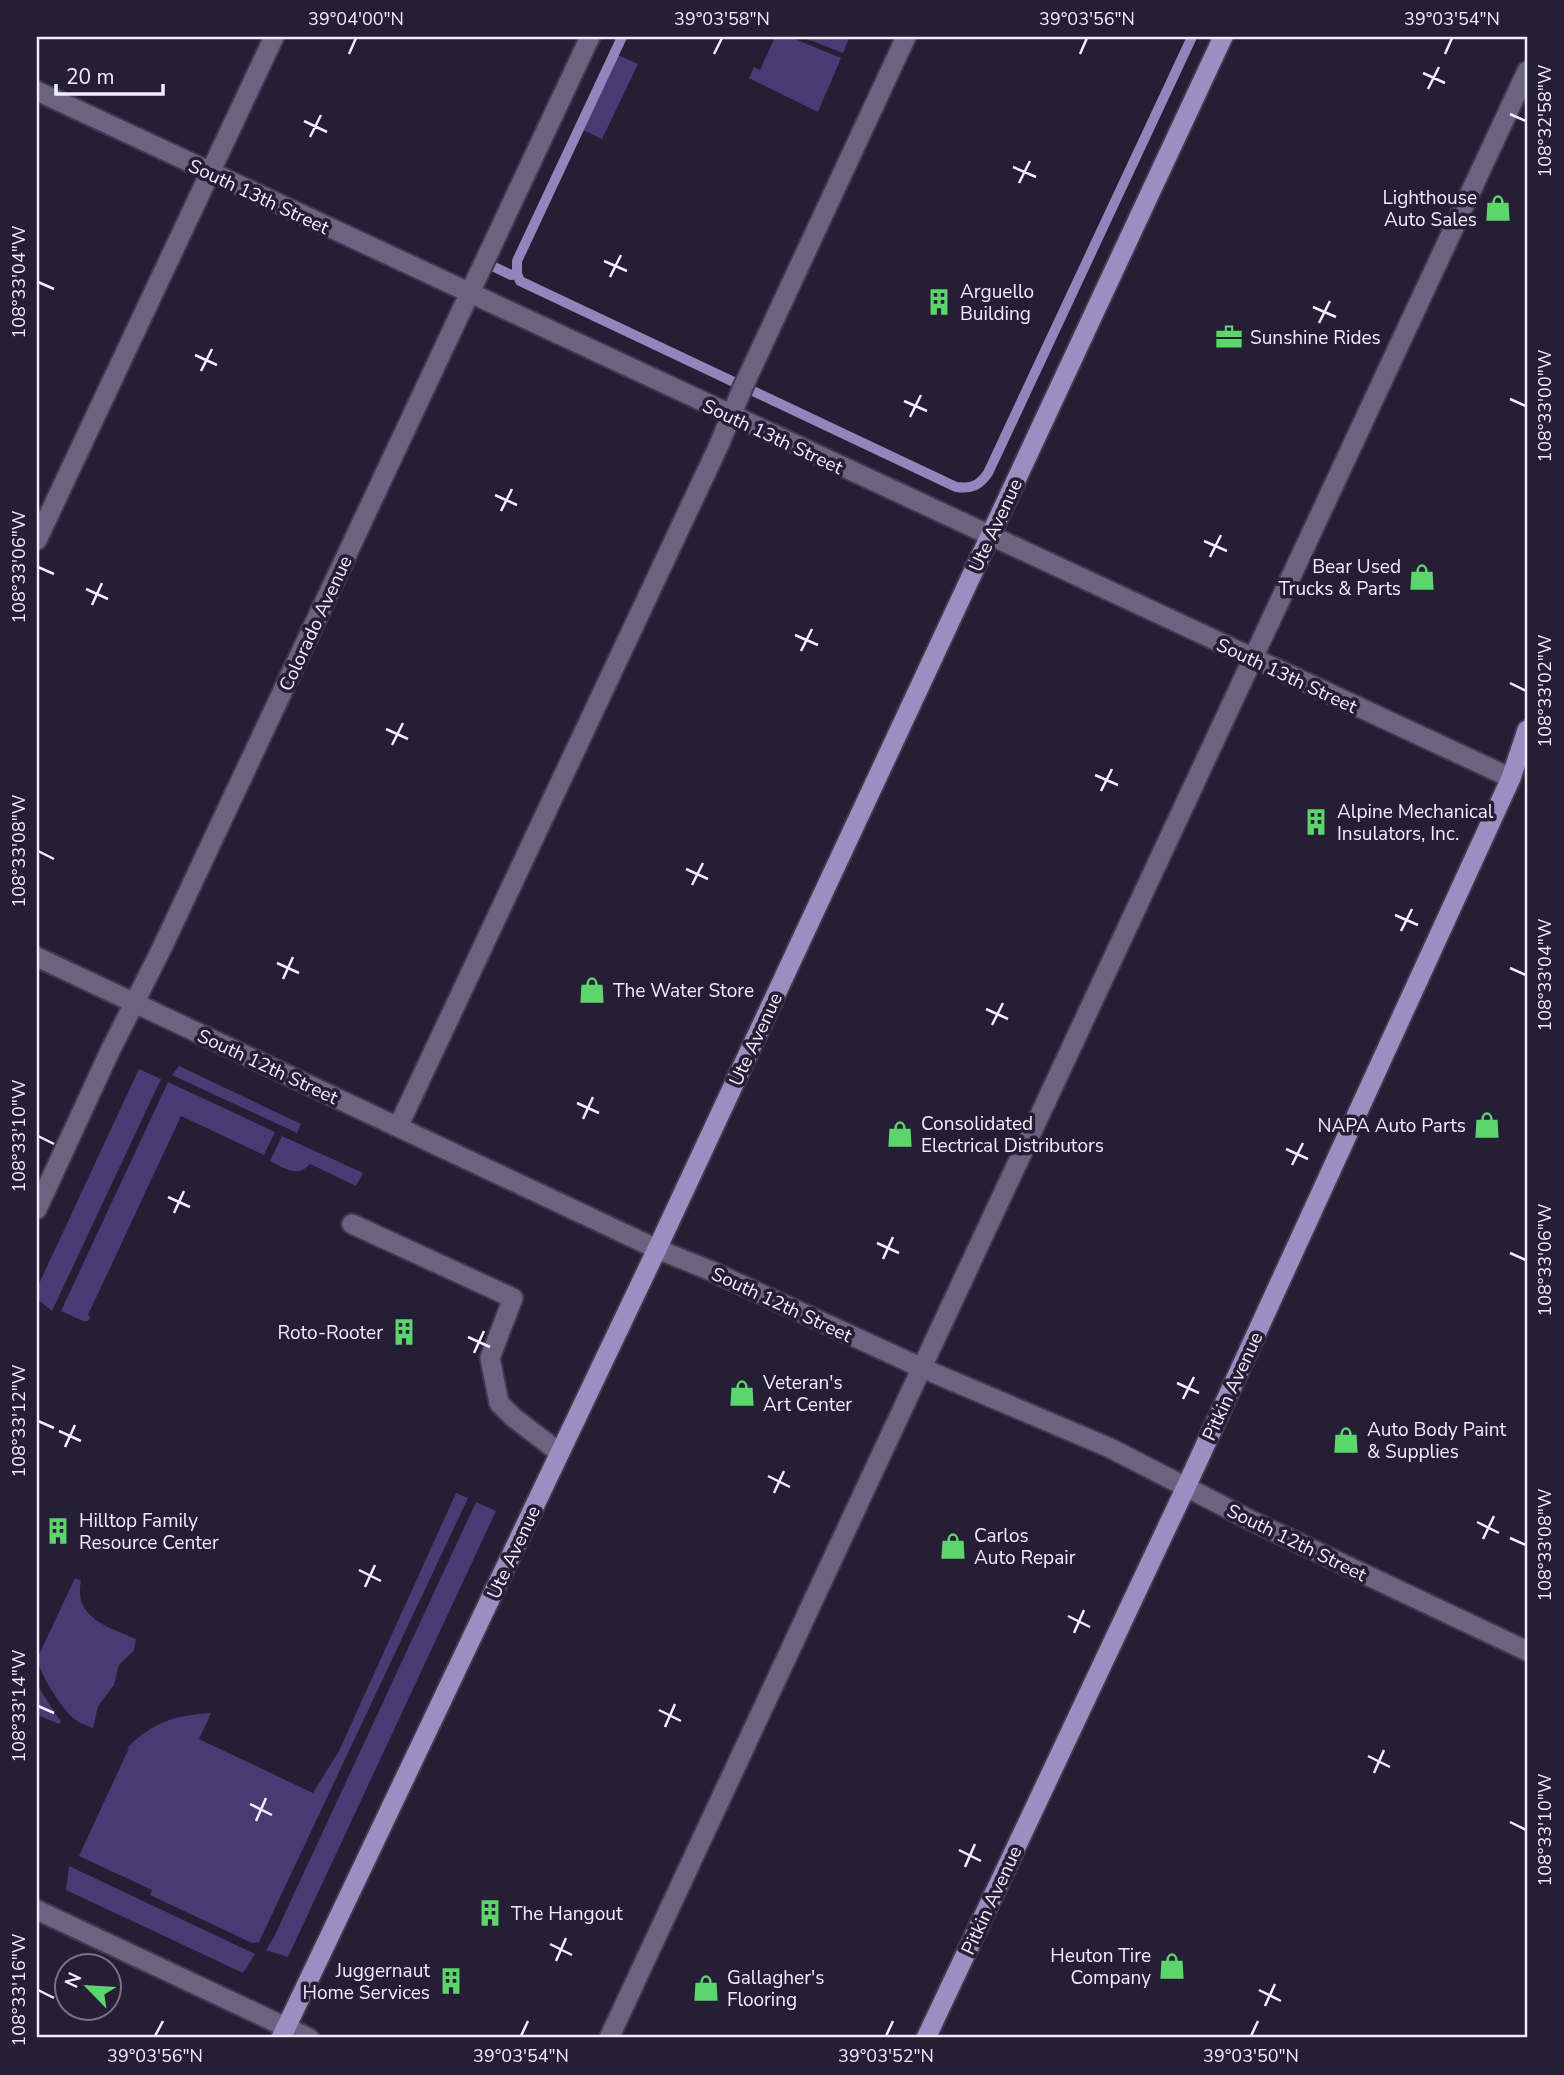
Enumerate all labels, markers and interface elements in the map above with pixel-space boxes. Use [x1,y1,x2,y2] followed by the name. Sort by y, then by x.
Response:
[308,7,404,31] text: 39°04'00"N
[674,7,770,31] text: 39°03'58"N
[1039,7,1135,31] text: 39°03'56"N
[1404,7,1500,31] text: 39°03'54"N
[56,52,163,96] scale bar
[66,63,115,91] text: 20 m
[1533,64,1557,178] text: 108°32'58"W
[184,153,333,241] street label: South 13th Street
[1382,185,1477,233] place label: Lighthouse Auto Sales
[1483,193,1513,223] shop icon: Lighthouse Auto Sales
[7,225,31,339] text: 108°33'04"W
[960,279,1034,327] place label: Arguello Building
[924,287,954,317] building icon: Arguello Building
[1214,322,1244,352] office icon: Sunshine Rides
[1250,325,1381,351] place label: Sunshine Rides
[1533,349,1557,463] text: 108°33'00"W
[698,393,847,481] street label: South 13th Street
[963,475,1029,576] street label: Ute Avenue
[7,510,31,624] text: 108°33'06"W
[273,551,359,695] street label: Colorado Avenue
[1279,554,1401,602] place label: Bear Used Trucks & Parts
[1407,562,1437,592] shop icon: Bear Used Trucks & Parts
[1212,632,1361,720] street label: South 13th Street
[1533,634,1557,748] text: 108°33'02"W
[7,794,31,908] text: 108°33'08"W
[1337,799,1494,847] place label: Alpine Mechanical Insulators, Inc.
[1301,807,1331,837] building icon: Alpine Mechanical Insulators, Inc.
[1533,918,1557,1032] text: 108°33'04"W
[577,975,607,1005] shop icon: The Water Store
[613,978,754,1004] place label: The Water Store
[723,989,789,1090] street label: Ute Avenue
[193,1023,342,1111] street label: South 12th Street
[7,1079,31,1193] text: 108°33'10"W
[1472,1110,1502,1140] shop icon: NAPA Auto Parts
[921,1111,1104,1159] place label: Consolidated Electrical Distributors
[1317,1113,1466,1139] place label: NAPA Auto Parts
[885,1119,915,1149] shop icon: Consolidated Electrical Distributors
[1533,1203,1557,1317] text: 108°33'06"W
[707,1261,856,1349] street label: South 12th Street
[389,1317,419,1347] building icon: Roto-Rooter
[278,1320,383,1346] place label: Roto-Rooter
[1196,1328,1269,1445] street label: Pitkin Avenue
[7,1364,31,1478] text: 108°33'12"W
[762,1370,852,1418] place label: Veteran's Art Center
[727,1378,757,1408] shop icon: Veteran's Art Center
[1367,1417,1506,1465] place label: Auto Body Paint & Supplies
[1331,1425,1361,1455] shop icon: Auto Body Paint & Supplies
[1533,1488,1557,1602] text: 108°33'08"W
[1222,1498,1371,1588] street label: South 12th Street
[481,1502,547,1603] street label: Ute Avenue
[79,1508,219,1556] place label: Hilltop Family Resource Center
[43,1516,73,1546] building icon: Hilltop Family Resource Center
[974,1523,1076,1571] place label: Carlos Auto Repair
[938,1531,968,1561] shop icon: Carlos Auto Repair
[7,1649,31,1763] text: 108°33'14"W
[1533,1773,1557,1887] text: 108°33'10"W
[955,1842,1028,1959] street label: Pitkin Avenue
[475,1898,505,1928] building icon: The Hangout
[511,1901,623,1927] place label: The Hangout
[7,1933,31,2047] text: 108°33'16"W
[1050,1943,1151,1991] place label: Heuton Tire Company
[1157,1951,1187,1981] shop icon: Heuton Tire Company
[52,1952,122,2022] north arrow
[303,1958,430,2006] place label: Juggernaut Home Services
[727,1965,824,2013] place label: Gallagher's Flooring
[436,1966,466,1996] building icon: Juggernaut Home Services
[59,1968,88,1992] text: N
[691,1973,721,2003] shop icon: Gallagher's Flooring
[107,2044,203,2068] text: 39°03'56"N
[473,2044,569,2068] text: 39°03'54"N
[838,2044,934,2068] text: 39°03'52"N
[1203,2044,1299,2068] text: 39°03'50"N

